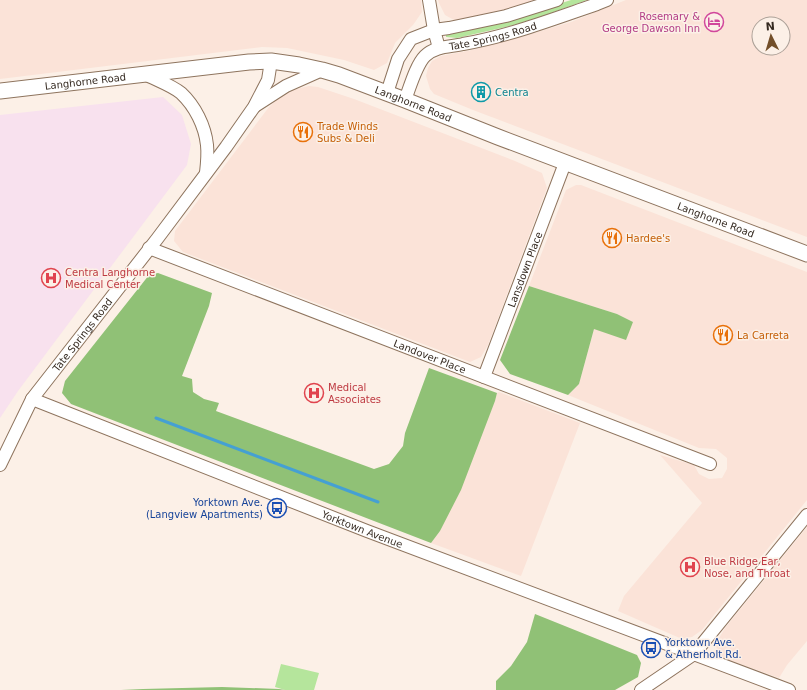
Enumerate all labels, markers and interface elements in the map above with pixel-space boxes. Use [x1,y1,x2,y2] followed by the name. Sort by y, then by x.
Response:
[602,11,700,34] place label: Rosemary & George Dawson Inn
[703,11,725,33] hotel icon: Rosemary & George Dawson Inn
[751,16,791,56] north arrow
[448,20,538,52] street label: Tate Springs Road
[765,20,775,33] text: N
[44,71,127,92] street label: Langhorne Road
[470,81,492,103] building icon: Centra
[373,84,453,124] street label: Langhorne Road
[495,87,529,98] place label: Centra
[292,121,314,143] restaurant icon: Trade Winds Subs & Deli
[316,121,378,144] place label: Trade Winds Subs & Deli
[676,200,756,240] street label: Langhorne Road
[601,227,623,249] restaurant icon: Hardee's
[506,230,544,309] street label: Lansdown Place
[626,233,670,244] place label: Hardee's
[40,267,62,289] hospital icon: Centra Langhorne Medical Center
[65,267,155,290] place label: Centra Langhorne Medical Center
[50,296,115,374] street label: Tate Springs Road
[712,324,734,346] restaurant icon: La Carreta
[737,330,789,341] place label: La Carreta
[392,338,467,376] street label: Landover Place
[303,382,325,404] hospital icon: Medical Associates
[328,382,381,405] place label: Medical Associates
[146,497,263,520] place label: Yorktown Ave. (Langview Apartments)
[266,497,288,519] bus stop icon: Yorktown Ave. (Langview Apartments)
[319,508,404,550] street label: Yorktown Avenue
[679,556,701,578] hospital icon: Blue Ridge Ear, Nose, and Throat
[704,556,790,579] place label: Blue Ridge Ear, Nose, and Throat
[640,637,662,659] bus stop icon: Yorktown Ave. & Atherholt Rd.
[664,637,742,660] place label: Yorktown Ave. & Atherholt Rd.

